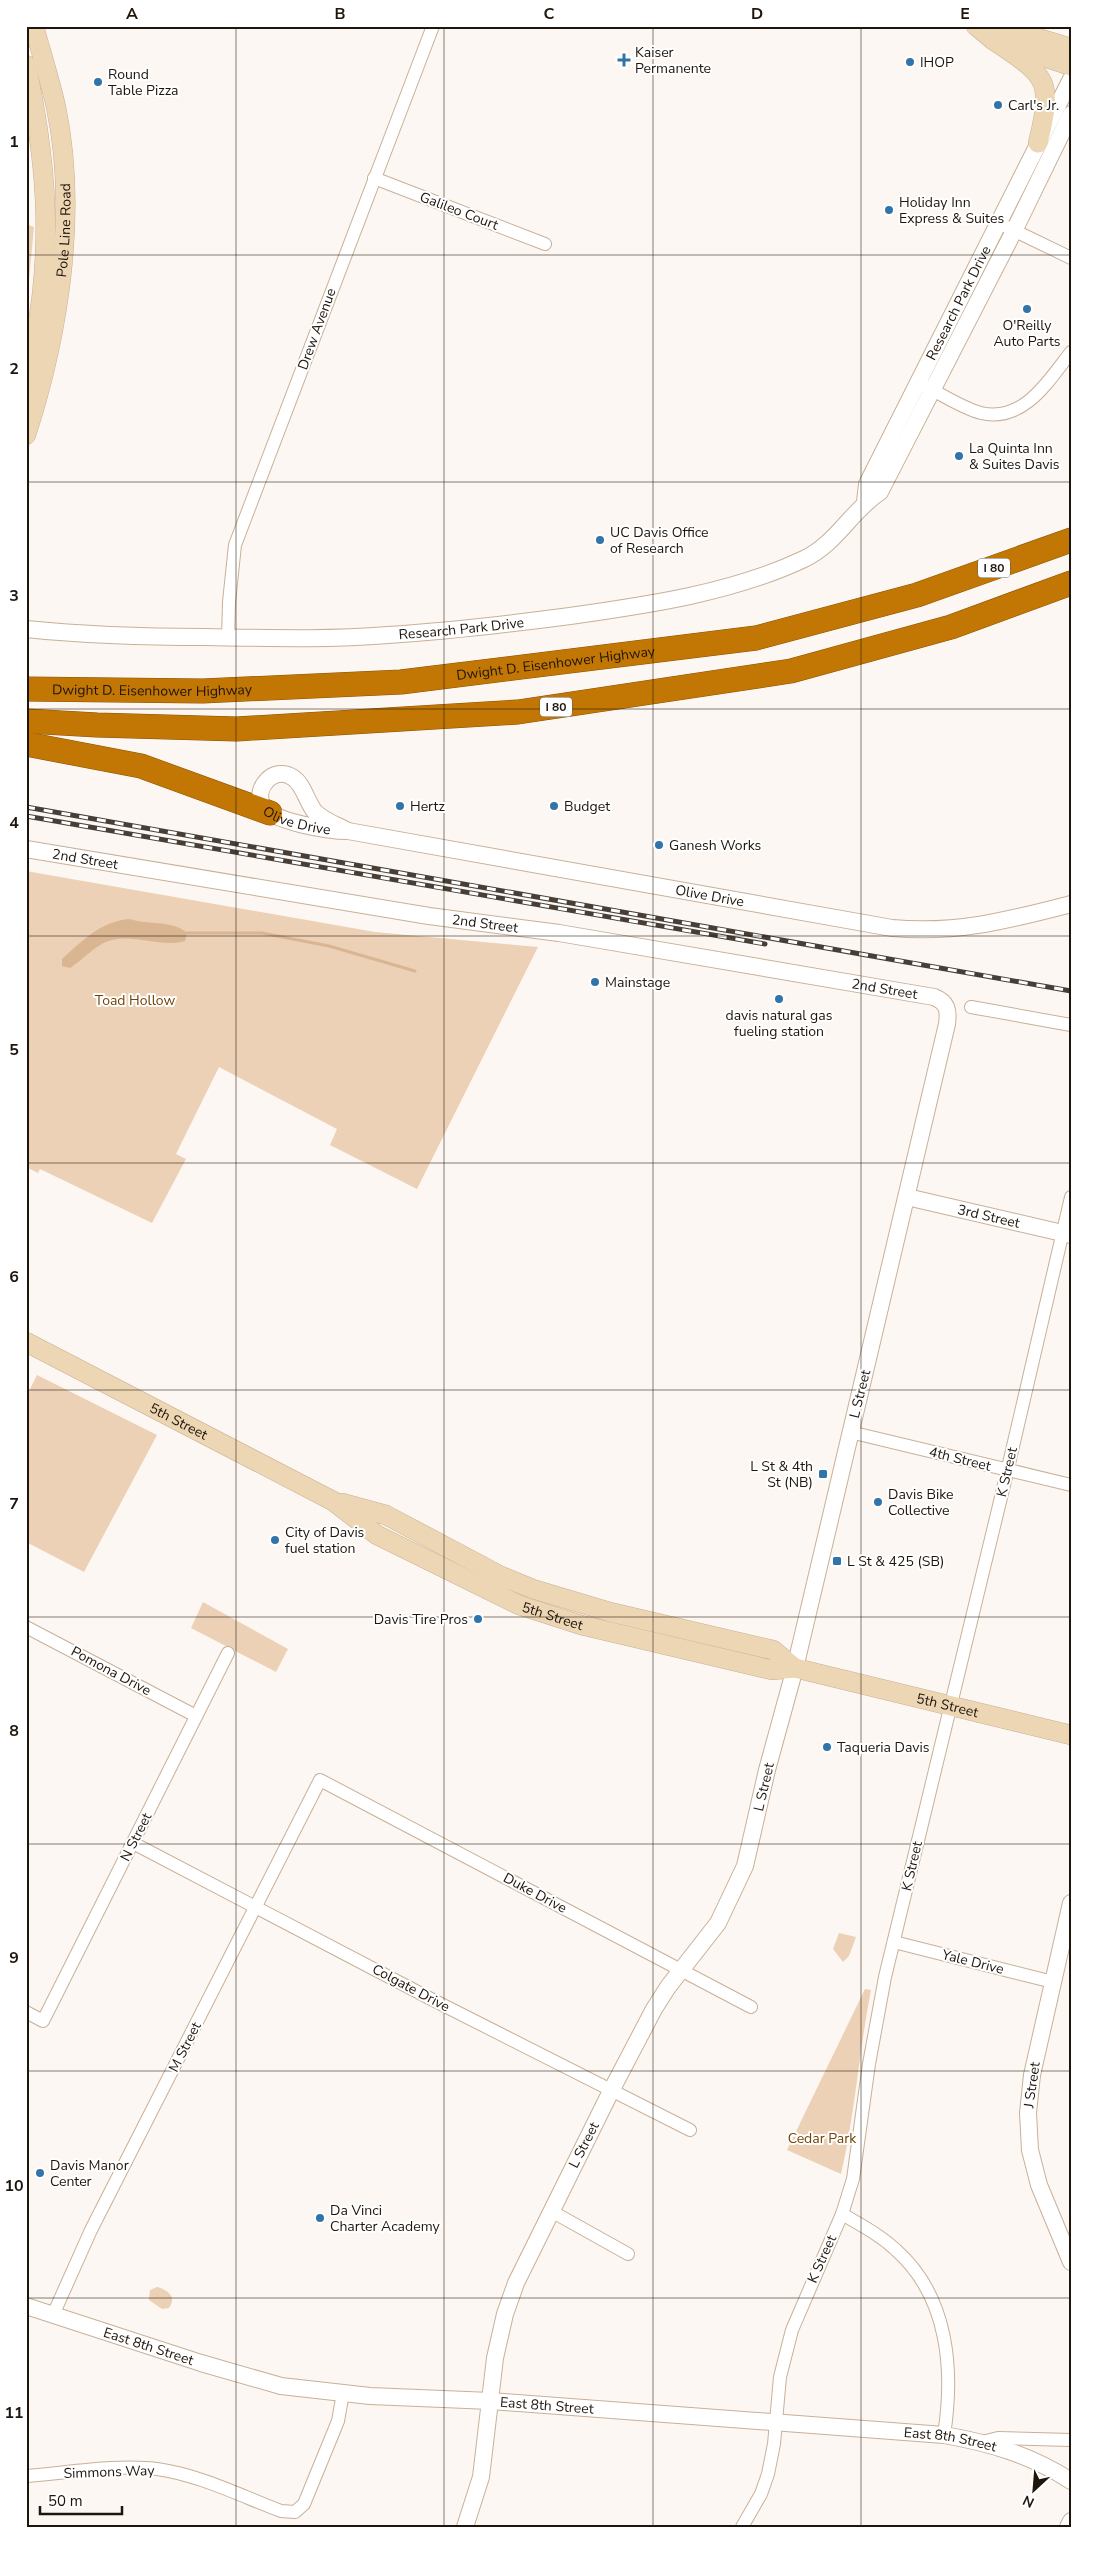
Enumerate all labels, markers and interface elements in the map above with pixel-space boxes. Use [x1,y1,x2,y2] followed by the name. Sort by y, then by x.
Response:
[126,3,138,25] text: A
[334,3,346,25] text: B
[544,3,555,25] text: C
[751,3,763,25] text: D
[960,3,970,25] text: E
[635,43,711,78] place label: Kaiser Permanente
[617,53,631,67] marker: Kaiser Permanente
[920,53,954,72] place label: IHOP
[904,56,916,68] marker: IHOP
[108,65,178,100] place label: Round Table Pizza
[92,76,104,88] marker: Round Table Pizza
[1008,96,1059,115] place label: Carl's Jr.
[992,99,1004,111] marker: Carl's Jr.
[9,131,19,153] text: 1
[52,183,75,278] street label: Pole Line Road
[417,187,501,235] street label: Galileo Court
[899,193,1004,228] place label: Holiday Inn Express & Suites
[883,204,895,216] marker: Holiday Inn Express & Suites
[921,242,995,363] street label: Research Park Drive
[293,285,341,373] street label: Drew Avenue
[1021,303,1033,315] marker: O'Reilly Auto Parts
[993,316,1061,351] place label: O'Reilly Auto Parts
[9,358,19,380] text: 2
[969,439,1060,474] place label: La Quinta Inn & Suites Davis
[953,450,965,462] marker: La Quinta Inn & Suites Davis
[610,523,709,558] place label: UC Davis Office of Research
[594,534,606,546] marker: UC Davis Office of Research
[978,558,1010,578] road number: I 80
[9,585,19,607] text: 3
[398,612,525,644] street label: Research Park Drive
[455,641,657,685] street label: Dwight D. Eisenhower Highway
[52,679,253,701] street label: Dwight D. Eisenhower Highway
[540,698,572,716] road number: I 80
[410,797,445,816] place label: Hertz
[564,797,610,816] place label: Budget
[394,800,406,812] marker: Hertz
[548,800,560,812] marker: Budget
[259,801,332,839] street label: Olive Drive
[9,812,19,834] text: 4
[669,836,762,855] place label: Ganesh Works
[653,839,665,851] marker: Ganesh Works
[51,844,120,874] street label: 2nd Street
[674,880,746,911] street label: Olive Drive
[451,910,519,937] street label: 2nd Street
[605,973,670,992] place label: Mainstage
[850,974,919,1004] street label: 2nd Street
[589,976,601,988] marker: Mainstage
[95,991,175,1010] park label: Toad Hollow
[773,993,785,1005] marker: davis natural gas fueling station
[726,1006,833,1041] place label: davis natural gas fueling station
[9,1039,19,1061] text: 5
[956,1200,1022,1232] street label: 3rd Street
[9,1266,19,1288] text: 6
[845,1368,875,1420] street label: L Street
[146,1398,211,1444] street label: 5th Street
[927,1442,993,1476] street label: 4th Street
[992,1445,1022,1499] street label: K Street
[750,1457,813,1492] place label: L St & 4th St (NB)
[817,1468,829,1480] marker: L St & 4th St (NB)
[888,1485,954,1520] place label: Davis Bike Collective
[9,1493,19,1515] text: 7
[872,1496,884,1508] marker: Davis Bike Collective
[285,1523,365,1558] place label: City of Davis fuel station
[269,1534,281,1546] marker: City of Davis fuel station
[847,1552,944,1571] place label: L St & 425 (SB)
[831,1555,843,1567] marker: L St & 425 (SB)
[520,1597,586,1635] street label: 5th Street
[374,1610,468,1629] place label: Davis Tire Pros
[472,1613,484,1625] marker: Davis Tire Pros
[68,1642,154,1700] street label: Pomona Drive
[915,1688,980,1722] street label: 5th Street
[9,1720,19,1742] text: 8
[837,1738,930,1757] place label: Taqueria Davis
[821,1741,833,1753] marker: Taqueria Davis
[749,1761,779,1813] street label: L Street
[116,1809,156,1865] street label: N Street
[897,1839,927,1893] street label: K Street
[500,1868,570,1918] street label: Duke Drive
[939,1945,1006,1979] street label: Yale Drive
[9,1947,19,1969] text: 9
[369,1960,453,2016] street label: Colgate Drive
[164,2019,206,2075] street label: M Street
[1019,2061,1045,2110] street label: J Street
[564,2119,604,2171] street label: L Street
[788,2129,857,2148] park label: Cedar Park
[50,2156,129,2191] place label: Davis Manor Center
[34,2167,46,2179] marker: Davis Manor Center
[4,2175,24,2197] text: 10
[330,2201,441,2236] place label: Da Vinci Charter Academy
[314,2212,326,2224] marker: Da Vinci Charter Academy
[803,2232,841,2286] street label: K Street
[101,2322,196,2370] street label: East 8th Street
[499,2392,594,2418] street label: East 8th Street
[4,2402,24,2424] text: 11
[903,2423,999,2456] street label: East 8th Street
[63,2461,156,2483] street label: Simmons Way
[1010,2466,1060,2516] north arrow
[40,2483,122,2515] scale bar
[1020,2490,1037,2512] text: N
[48,2491,83,2511] text: 50 m

